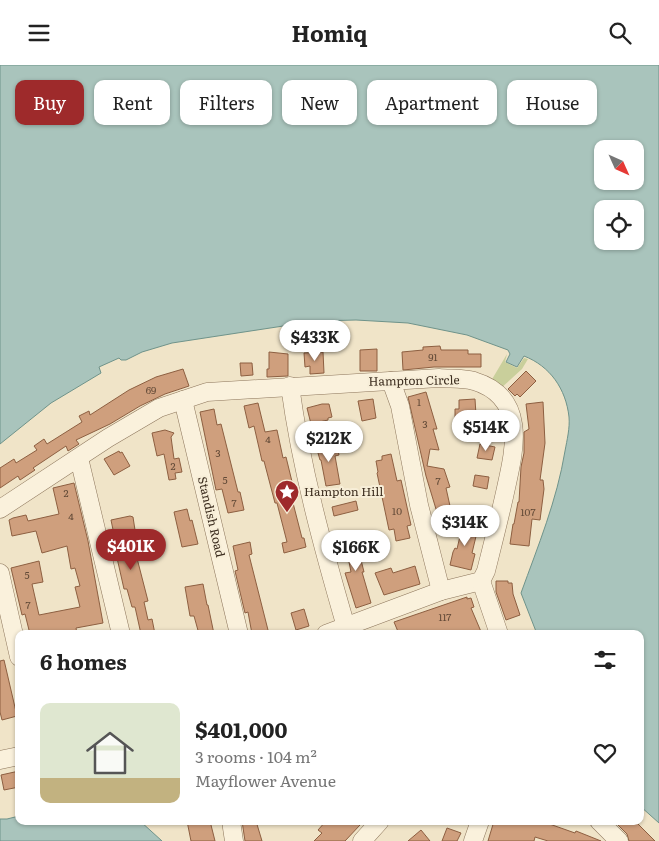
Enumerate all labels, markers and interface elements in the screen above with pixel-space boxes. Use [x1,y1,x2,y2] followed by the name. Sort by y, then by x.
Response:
[292,16,367,49] text: Homiq
[25,19,53,47] icon: menu
[606,19,634,47] icon: search
[15,80,84,125] chip: Buy
[94,80,170,125] chip: Rent
[180,80,272,125] chip: Filters
[282,80,357,125] chip: New
[367,80,497,125] chip: Apartment
[507,80,597,125] chip: House
[594,140,644,190] north arrow
[594,140,644,250] map controls
[594,200,644,250] button: locate
[280,319,350,362] pin: $433K
[290,324,340,348] text: $433K
[428,349,438,364] house number: 91
[368,370,460,390] street label: Hampton Circle
[146,382,156,397] house number: 69
[417,394,421,409] house number: 1
[451,409,521,452] pin: $514K
[463,414,509,438] text: $514K
[422,416,428,431] house number: 3
[294,421,364,463] pin: $212K
[306,425,352,449] text: $212K
[265,431,271,446] house number: 4
[215,445,221,460] house number: 3
[170,458,176,473] house number: 2
[222,472,228,487] house number: 5
[435,473,441,488] house number: 7
[194,475,230,559] street label: Standish Road
[274,479,300,513] place icon: Hampton Hill
[304,482,383,500] place label: Hampton Hill
[63,485,69,500] house number: 2
[231,495,237,510] house number: 7
[392,503,402,518] house number: 10
[521,504,535,519] house number: 107
[430,505,500,547] pin: $314K
[68,508,74,523] house number: 4
[442,509,488,533] text: $314K
[96,529,166,571] pin: $401K
[321,529,391,572] pin: $166K
[107,533,155,557] text: $401K
[332,534,380,558] text: $166K
[24,567,30,582] house number: 5
[25,597,31,612] house number: 7
[439,609,451,624] house number: 117
[40,645,127,676] text: 6 homes
[591,646,619,674] icon: filters
[195,713,287,744] text: $401,000
[80,723,140,783] icon: home
[591,739,619,767] icon: heart
[195,744,317,768] text: 3 rooms · 104 m²
[195,768,336,792] text: Mayflower Avenue

